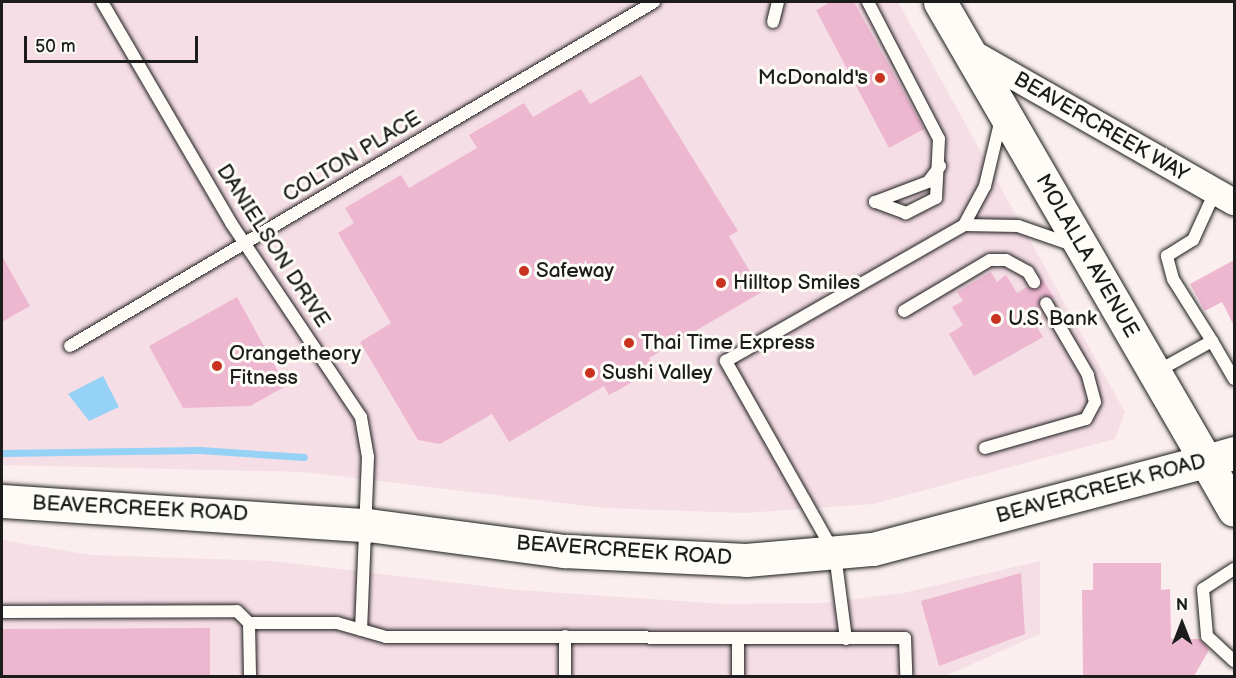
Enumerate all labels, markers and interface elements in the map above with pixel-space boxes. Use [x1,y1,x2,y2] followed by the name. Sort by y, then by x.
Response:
[27,24,201,62] scale bar
[35,36,76,57] text: 50 m
[758,65,868,91] place label: McDonald's
[1009,66,1193,188] street label: BEAVERCREEK WAY
[873,71,887,85] marker: McDonald's
[279,106,425,208] street label: COLTON PLACE
[211,160,335,332] street label: DANIELSON DRIVE
[1030,170,1144,342] street label: MOLALLA AVENUE
[536,258,614,284] place label: Safeway
[517,264,531,278] marker: Safeway
[733,270,861,296] place label: Hilltop Smiles
[714,276,728,290] marker: Hilltop Smiles
[1008,306,1097,332] place label: U.S. Bank
[989,312,1003,326] marker: U.S. Bank
[641,330,816,356] place label: Thai Time Express
[622,336,636,350] marker: Thai Time Express
[229,341,361,391] place label: Orangetheory Fitness
[210,359,224,373] marker: Orangetheory Fitness
[602,360,713,386] place label: Sushi Valley
[583,366,597,380] marker: Sushi Valley
[993,449,1209,529] street label: BEAVERCREEK ROAD
[31,491,249,527] street label: BEAVERCREEK ROAD
[515,531,733,571] street label: BEAVERCREEK ROAD
[1152,594,1212,654] north arrow
[1176,596,1188,615] text: N

